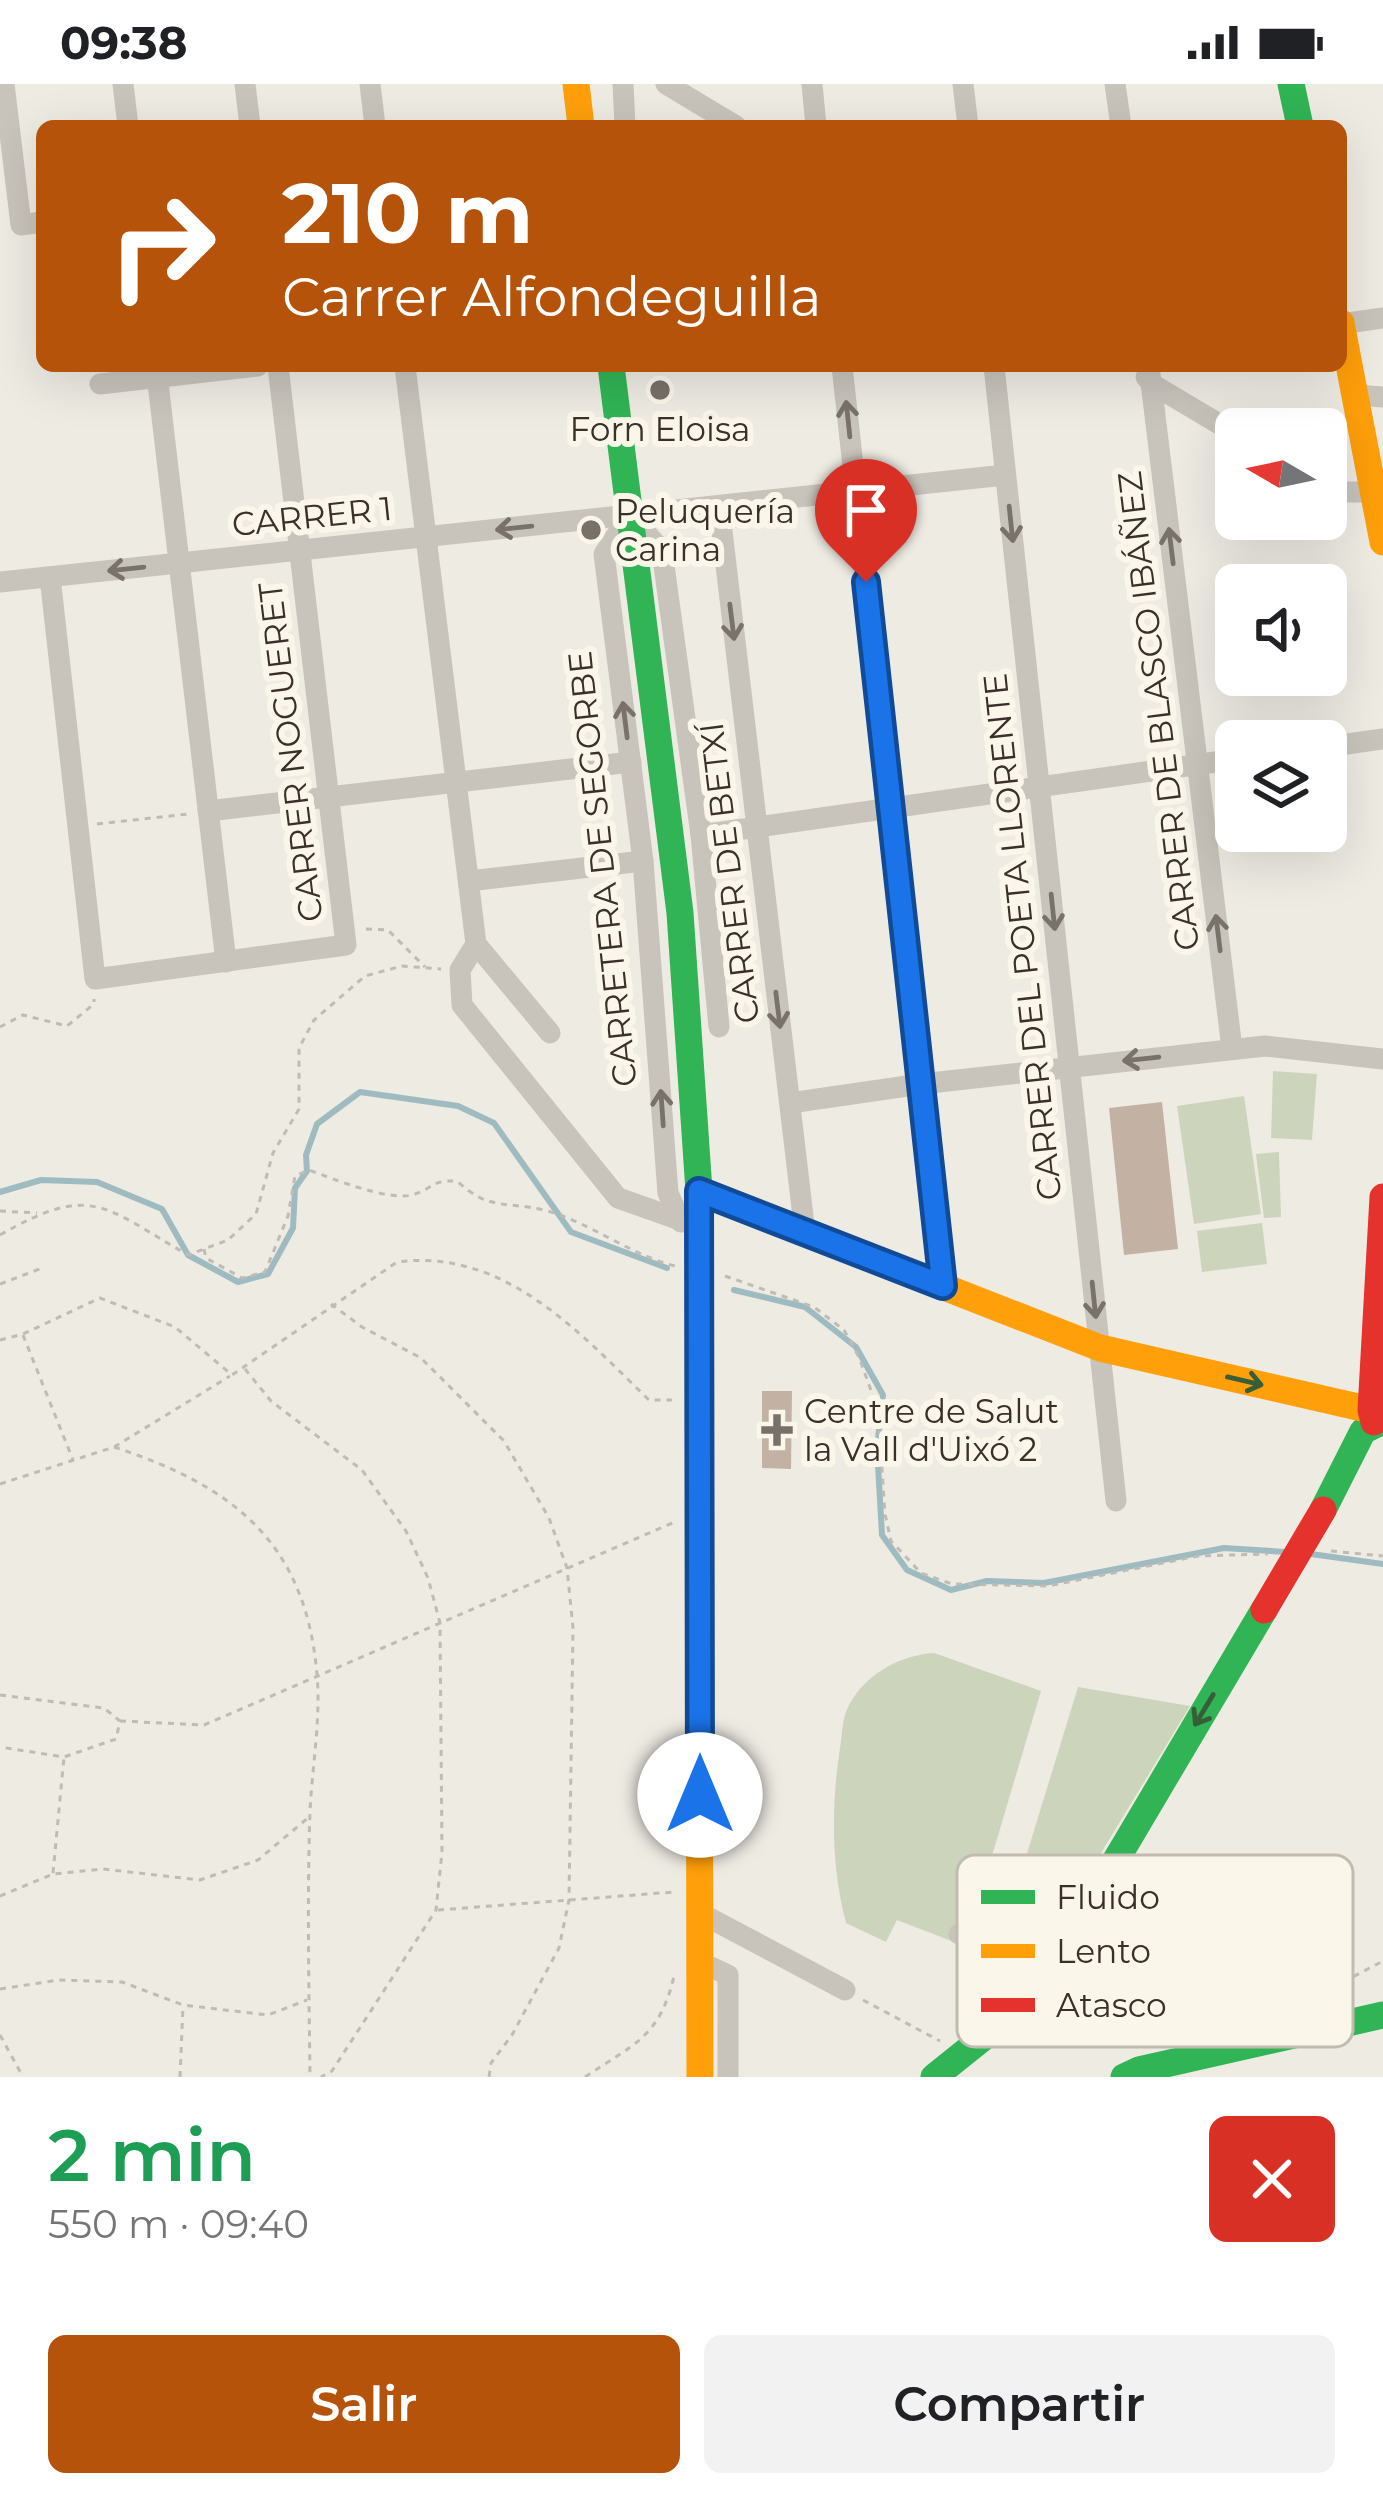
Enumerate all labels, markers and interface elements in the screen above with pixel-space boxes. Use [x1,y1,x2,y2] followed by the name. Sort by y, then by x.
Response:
[60,15,187,70] text: 09:38
[282,162,533,264] text: 210 m
[84,168,240,324] icon: right
[282,264,822,330] text: Carrer Alfondeguilla
[647,377,673,403] marker: Forn Eloisa
[836,400,859,439] one-way arrow
[1215,408,1347,540] north arrow
[1215,408,1347,852] map controls
[569,409,751,449] place label: Forn Eloisa
[815,459,917,582] pin
[1109,469,1207,953] street label: CARRER DE BLASCO IBÁÑEZ
[833,477,899,543] icon: arrive
[230,488,394,544] street label: CARRER 1
[615,491,795,569] place label: Peluquería Carina
[1000,504,1023,543] one-way arrow
[495,517,534,540] one-way arrow
[578,517,604,543] marker: Peluquería Carina
[1160,527,1182,566] one-way arrow
[107,558,146,581] one-way arrow
[1215,564,1347,696] button: sound
[249,580,331,924] street label: CARRER NOGUERET
[722,602,744,641] one-way arrow
[559,649,645,1089] street label: CARRETERA DE SEGORBE
[974,672,1070,1202] street label: CARRER DEL POETA LLORENTE
[614,701,636,740] one-way arrow
[691,719,767,1026] street label: CARRER DE BETXÍ
[1215,720,1347,852] button: layers
[1042,892,1065,931] one-way arrow
[1206,914,1228,953] one-way arrow
[768,989,790,1028] one-way arrow
[1123,1048,1162,1071] one-way arrow
[650,1089,673,1128] one-way arrow
[1084,1279,1106,1318] one-way arrow
[1225,1371,1263,1393] one-way arrow
[804,1391,1059,1469] place label: Centre de Salut la Vall d'Uixó 2
[761,1414,793,1446] marker: Centre de Salut la Vall d'Uixó 2
[1191,1692,1215,1727] one-way arrow
[637,1732,763,1858] position arrow
[957,1855,1353,2047] legend
[1056,1877,1160,1917] text: Fluido
[1056,1931,1151,1971] text: Lento
[1056,1985,1167,2025] text: Atasco
[48,2111,256,2199] text: 2 min
[1209,2116,1335,2242] button: close
[48,2200,309,2248] text: 550 m · 09:40
[48,2335,680,2473] button: Salir
[704,2335,1335,2473] button: Compartir

